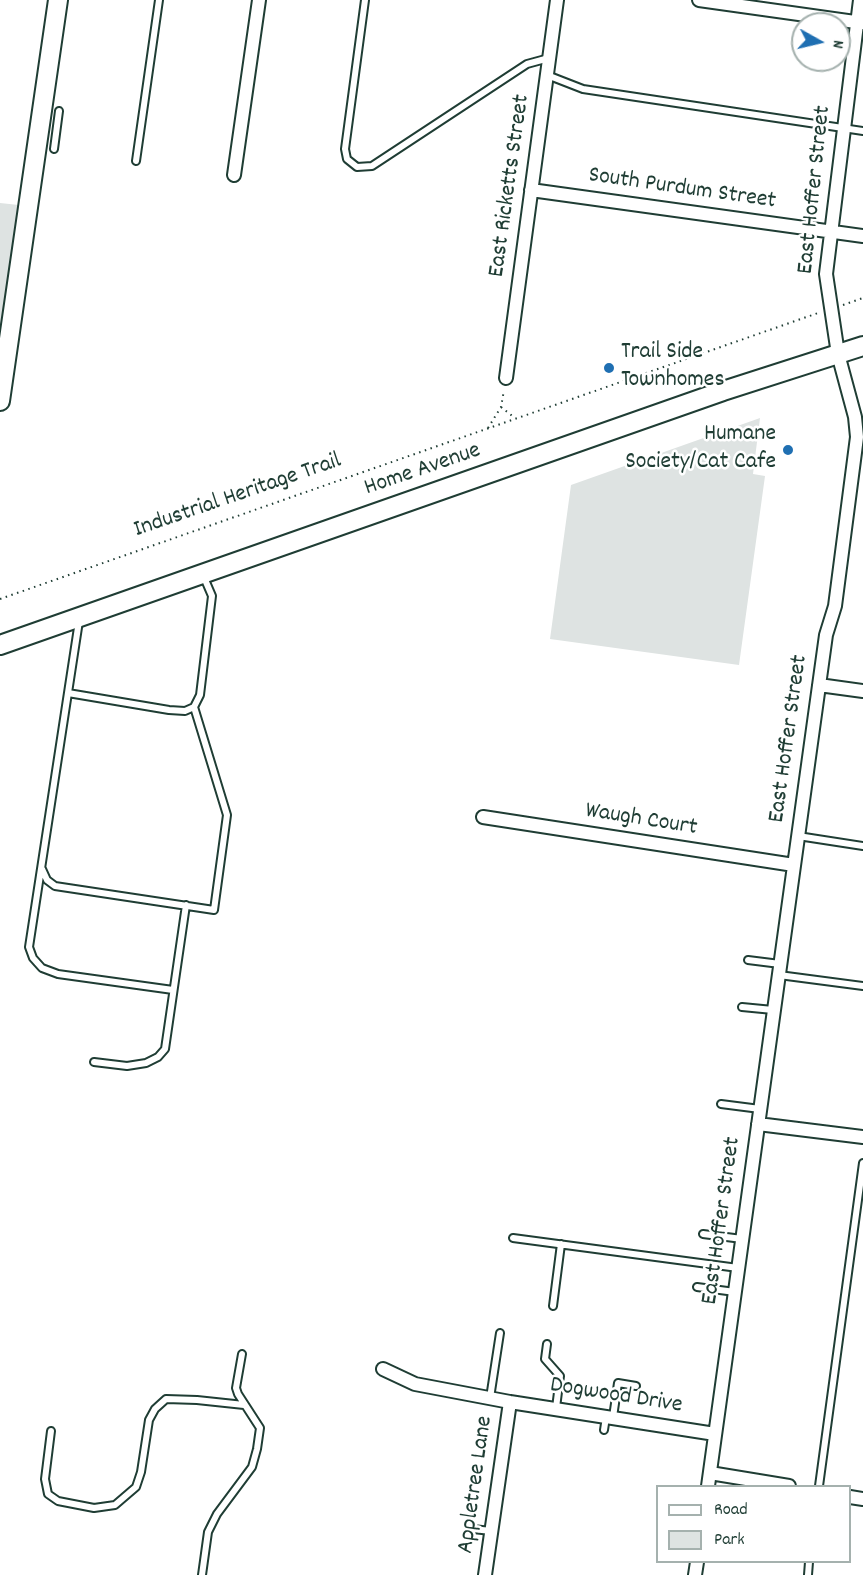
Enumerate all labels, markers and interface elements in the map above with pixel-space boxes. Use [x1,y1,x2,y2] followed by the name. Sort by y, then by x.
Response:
[791,12,851,72] north arrow
[825,39,849,50] text: N
[484,93,538,279] street label: East Ricketts Street
[793,104,839,276] street label: East Hoffer Street
[586,163,778,217] street label: South Purdum Street
[621,340,724,396] place label: Trail Side Townhomes
[602,361,616,375] marker: Trail Side Townhomes
[625,422,776,478] place label: Humane Society/Cat Cafe
[361,438,485,504] street label: Home Avenue
[781,443,795,457] marker: Humane Society/Cat Cafe
[130,448,346,546] street label: Industrial Heritage Trail
[764,653,816,825] street label: East Hoffer Street
[583,798,699,844] street label: Waugh Court
[697,1135,749,1307] street label: East Hoffer Street
[548,1372,684,1422] street label: Dogwood Drive
[453,1414,501,1556] street label: Appletree Lane
[656,1485,851,1563] legend
[714,1498,748,1523] text: Road
[714,1528,745,1553] text: Park

